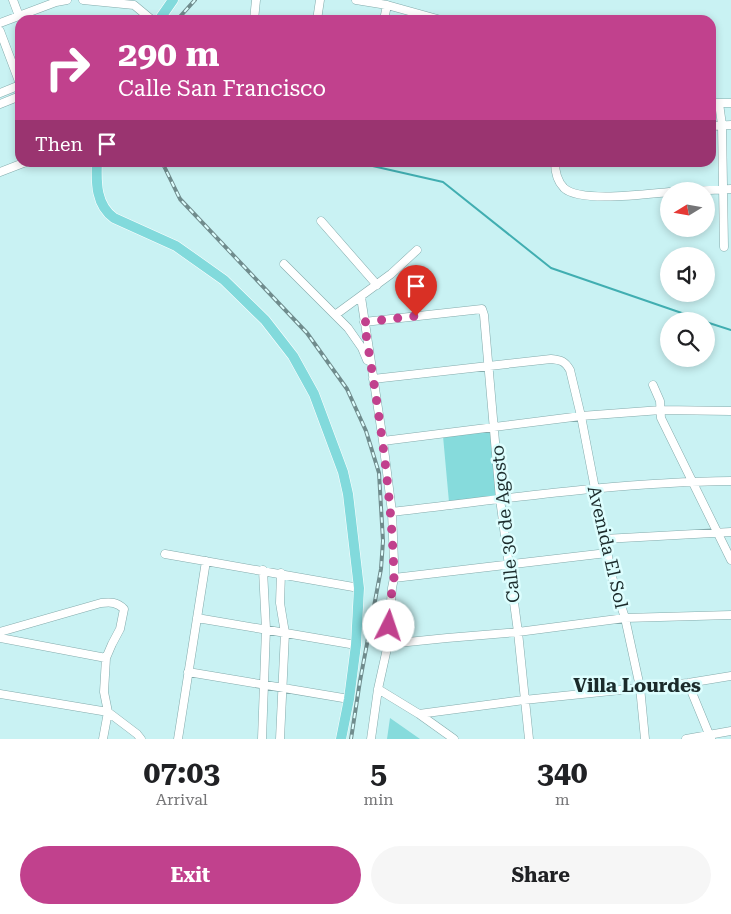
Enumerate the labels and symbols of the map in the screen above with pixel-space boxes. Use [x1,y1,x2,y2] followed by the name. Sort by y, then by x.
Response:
[660,182,715,238] north arrow
[395,265,437,316] pin
[486,444,524,604] street label: Calle 30 de Agosto
[584,484,632,611] street label: Avenida El Sol
[362,599,414,651] position arrow
[573,674,701,697] district label: Villa Lourdes

